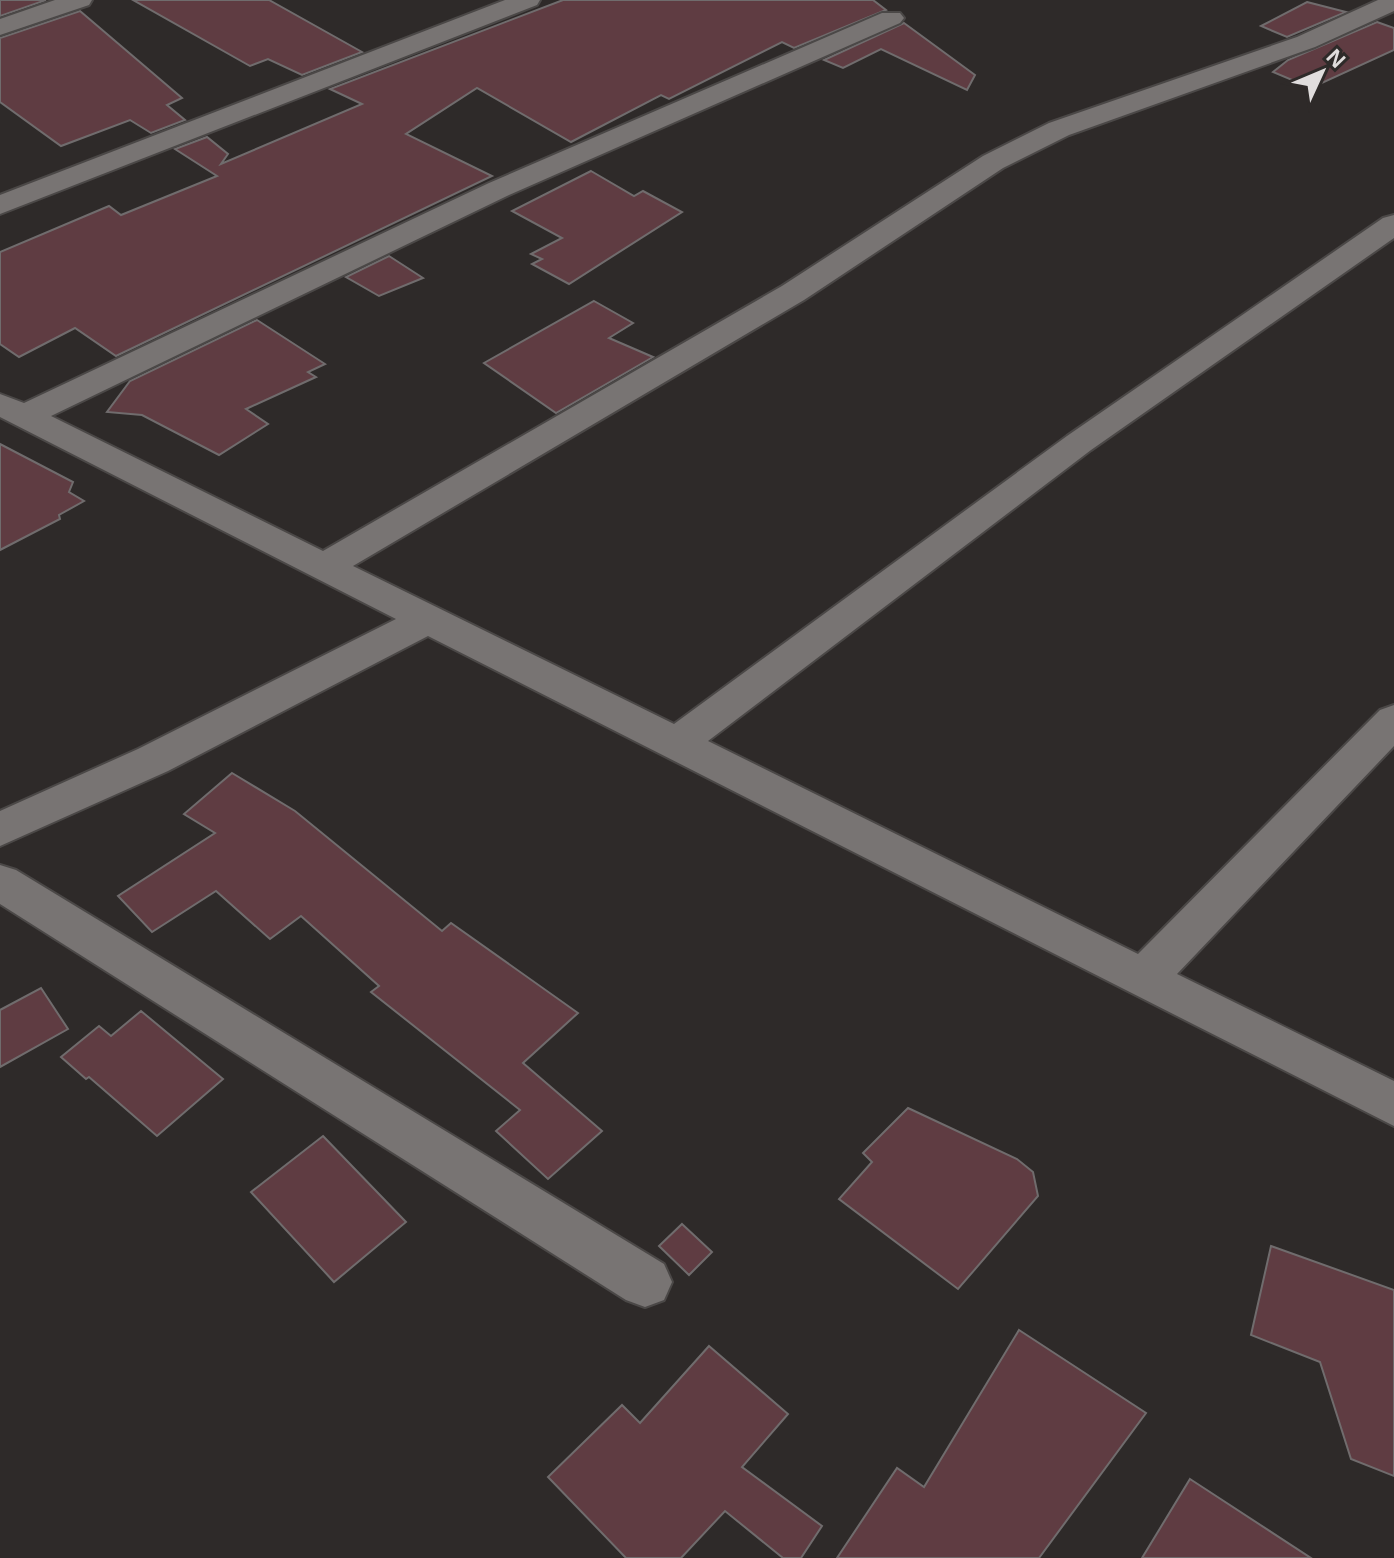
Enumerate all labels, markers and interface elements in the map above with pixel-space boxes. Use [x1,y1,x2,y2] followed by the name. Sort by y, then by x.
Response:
[1282,32,1362,112] north arrow
[1322,44,1351,73] text: N

